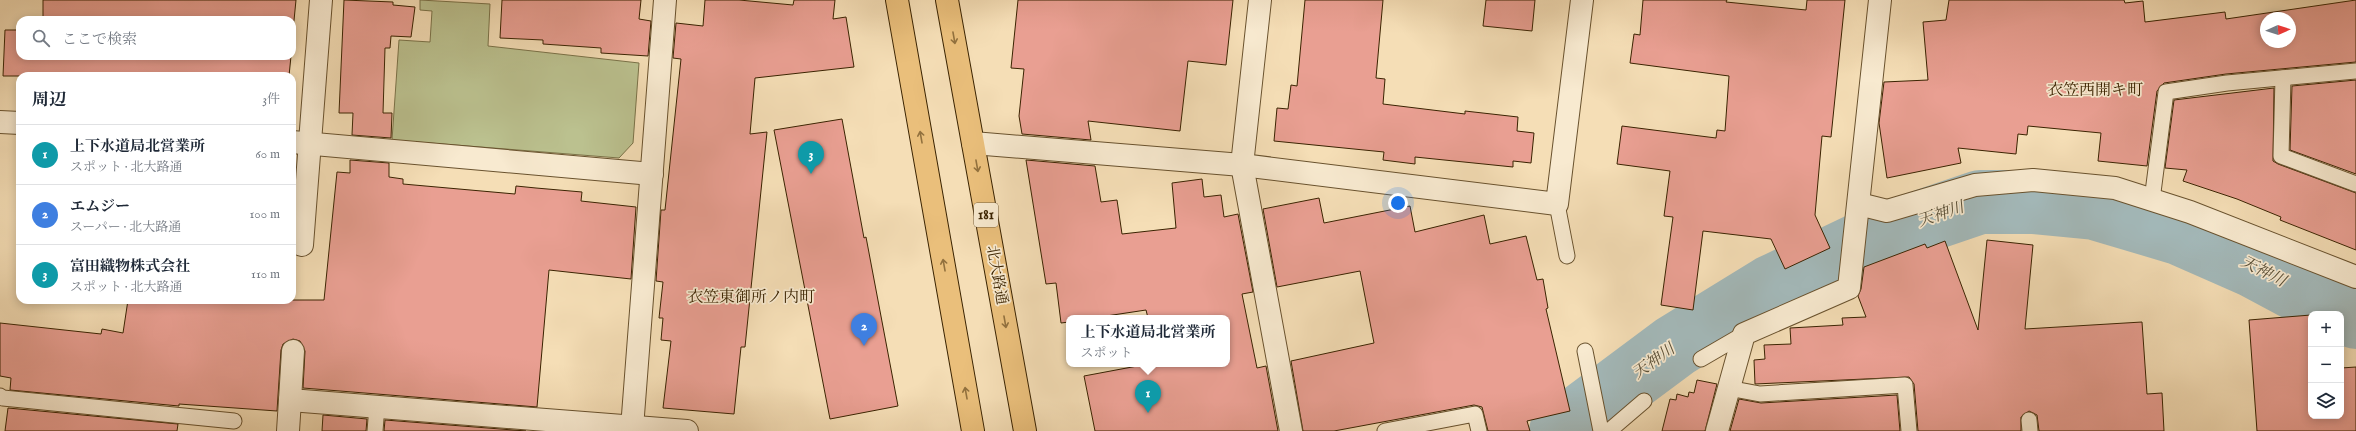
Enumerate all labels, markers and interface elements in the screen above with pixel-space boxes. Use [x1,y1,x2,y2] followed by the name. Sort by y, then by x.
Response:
[2260,12,2296,48] north arrow
[16,16,296,60] search box
[30,27,52,49] icon: search
[62,30,137,49] text: ここで検索
[950,31,958,44] one-way arrow
[2047,81,2143,101] district label: 衣笠西開キ町
[32,90,66,111] text: 周辺
[262,91,280,108] text: 3件
[917,130,925,143] one-way arrow
[70,137,205,156] text: 上下水道局北営業所
[798,141,824,174] pin: 3
[43,146,47,163] text: 1
[255,146,280,163] text: 60 m
[70,159,183,176] text: スポット · 北大路通
[973,159,981,172] one-way arrow
[1388,193,1408,213] your location
[70,197,130,216] text: エムジー
[1915,197,1969,232] water label: 天神川
[974,203,998,227] road number: 181
[42,206,48,223] text: 2
[250,206,280,223] text: 100 m
[70,219,181,236] text: スーパー · 北大路通
[982,244,1012,306] street label: 北大路通
[2237,252,2291,293] water label: 天神川
[70,257,190,276] text: 富田織物株式会社
[940,258,948,271] one-way arrow
[43,266,47,283] text: 3
[251,266,280,283] text: 110 m
[70,279,183,296] text: スポット · 北大路通
[687,288,815,308] district label: 衣笠東御所ノ内町
[2308,311,2344,419] map controls
[2308,311,2344,347] button: +
[851,313,877,346] pin: 2
[1001,315,1009,328] one-way arrow
[1066,315,1230,367] popup
[1080,323,1216,342] text: 上下水道局北営業所
[1629,339,1681,384] water label: 天神川
[1080,345,1133,362] text: スポット
[2308,347,2344,383] button: −
[1135,380,1161,413] pin: 1
[2308,383,2344,419] button: layers
[962,386,970,399] one-way arrow

